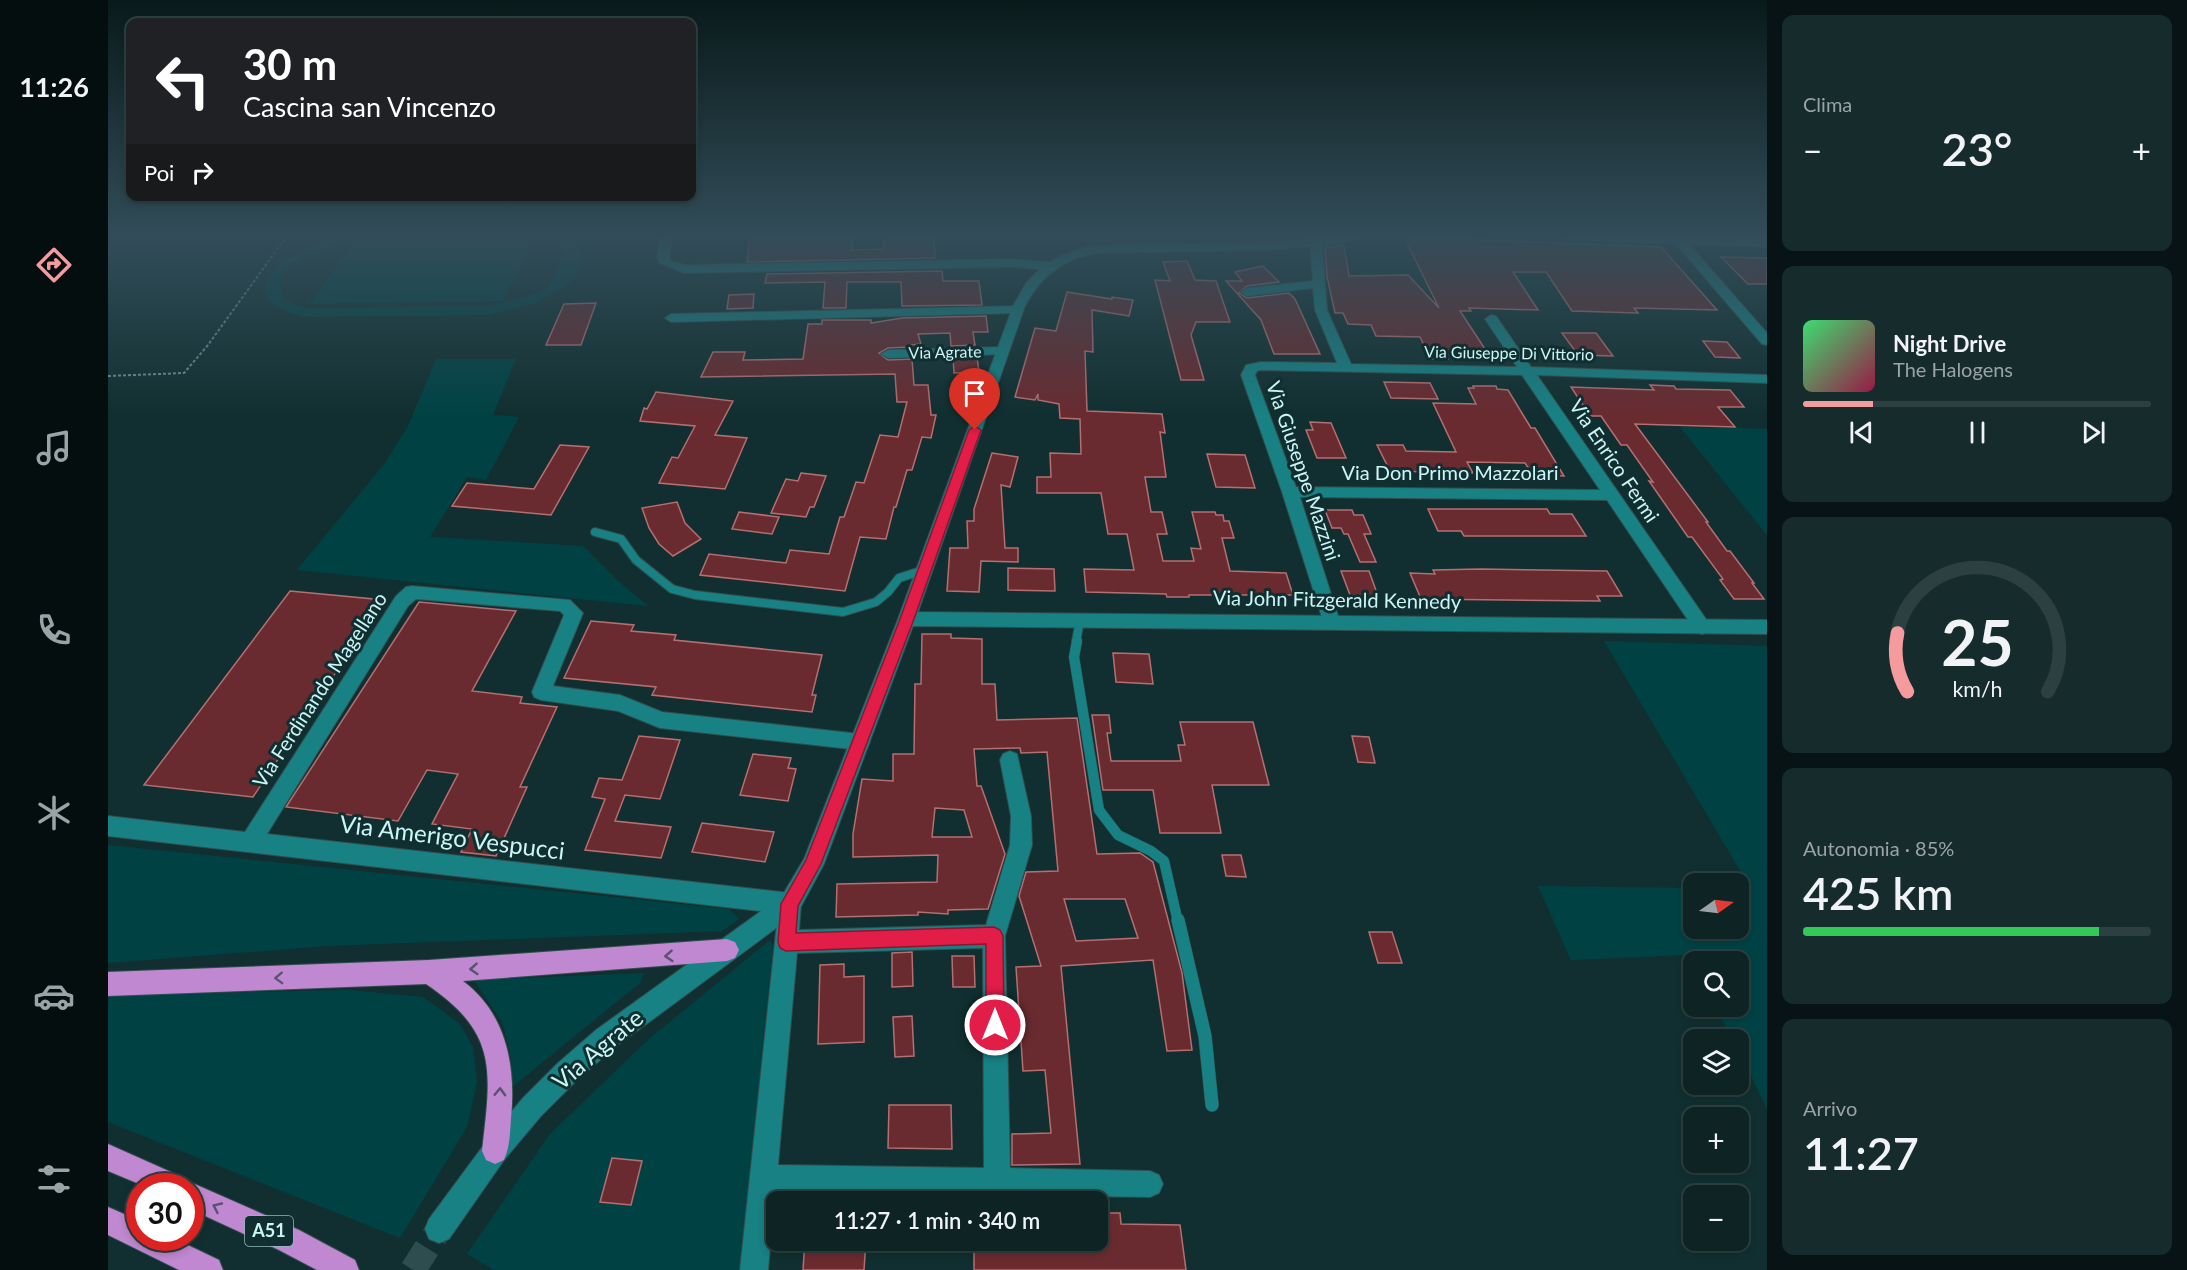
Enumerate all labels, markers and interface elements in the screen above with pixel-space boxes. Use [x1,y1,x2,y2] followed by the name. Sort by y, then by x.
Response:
[243,39,337,89] text: 30 m
[144,42,222,120] icon: left
[19,70,89,103] text: 11:26
[243,90,496,123] text: Cascina san Vincenzo
[1803,92,1852,116] text: Clima
[1942,122,2012,176] text: 23°
[1803,130,1822,170] text: −
[2132,130,2151,170] text: +
[186,156,219,189] icon: right
[144,159,174,186] text: Poi
[33,244,75,286] icon: directions
[1893,330,2006,357] text: Night Drive
[908,341,982,362] street label: Via Agrate
[1424,342,1594,363] street label: Via Giuseppe Di Vittorio
[1893,357,2013,381] text: The Halogens
[949,368,1000,430] pin
[958,377,991,410] icon: arrive
[1262,378,1346,564] street label: Via Giuseppe Mazzini
[1565,394,1665,527] street label: Via Enrico Fermi
[1845,416,1878,449] icon: previous
[1961,416,1994,449] icon: pause
[2077,416,2110,449] icon: next
[33,427,75,469] icon: music
[1341,460,1559,484] street label: Via Don Primo Mazzolari
[1213,585,1462,613] street label: Via John Fitzgerald Kennedy
[247,587,391,792] street label: Via Ferdinando Magellano
[1941,604,2013,679] text: 25
[33,609,75,651] icon: phone
[1952,676,2002,702] text: km/h
[33,792,75,834] icon: climate
[338,808,566,865] street label: Via Amerigo Vespucci
[1803,836,1954,860] text: Autonomia · 85%
[1803,866,1953,920] text: 425 km
[1683,873,1749,939] north arrow
[1683,873,1749,1251] map controls
[664,949,673,962] one-way arrow
[1683,951,1749,1017] button: search
[470,962,479,975] one-way arrow
[275,972,284,984] one-way arrow
[33,975,75,1017] icon: car
[963,993,1027,1057] position arrow
[546,1003,648,1095] street label: Via Agrate
[1683,1029,1749,1095] button: layers
[494,1088,506,1097] one-way arrow
[1803,1096,1857,1120] text: Arrivo
[1683,1107,1749,1173] button: +
[1803,1126,1919,1180] text: 11:27
[33,1158,75,1200] icon: filters
[126,1173,204,1251] speed limit sign: 30
[1683,1185,1749,1251] button: −
[213,1202,224,1214] one-way arrow
[834,1207,1040,1234] text: 11:27 · 1 min · 340 m
[245,1216,293,1246] road number: A51

